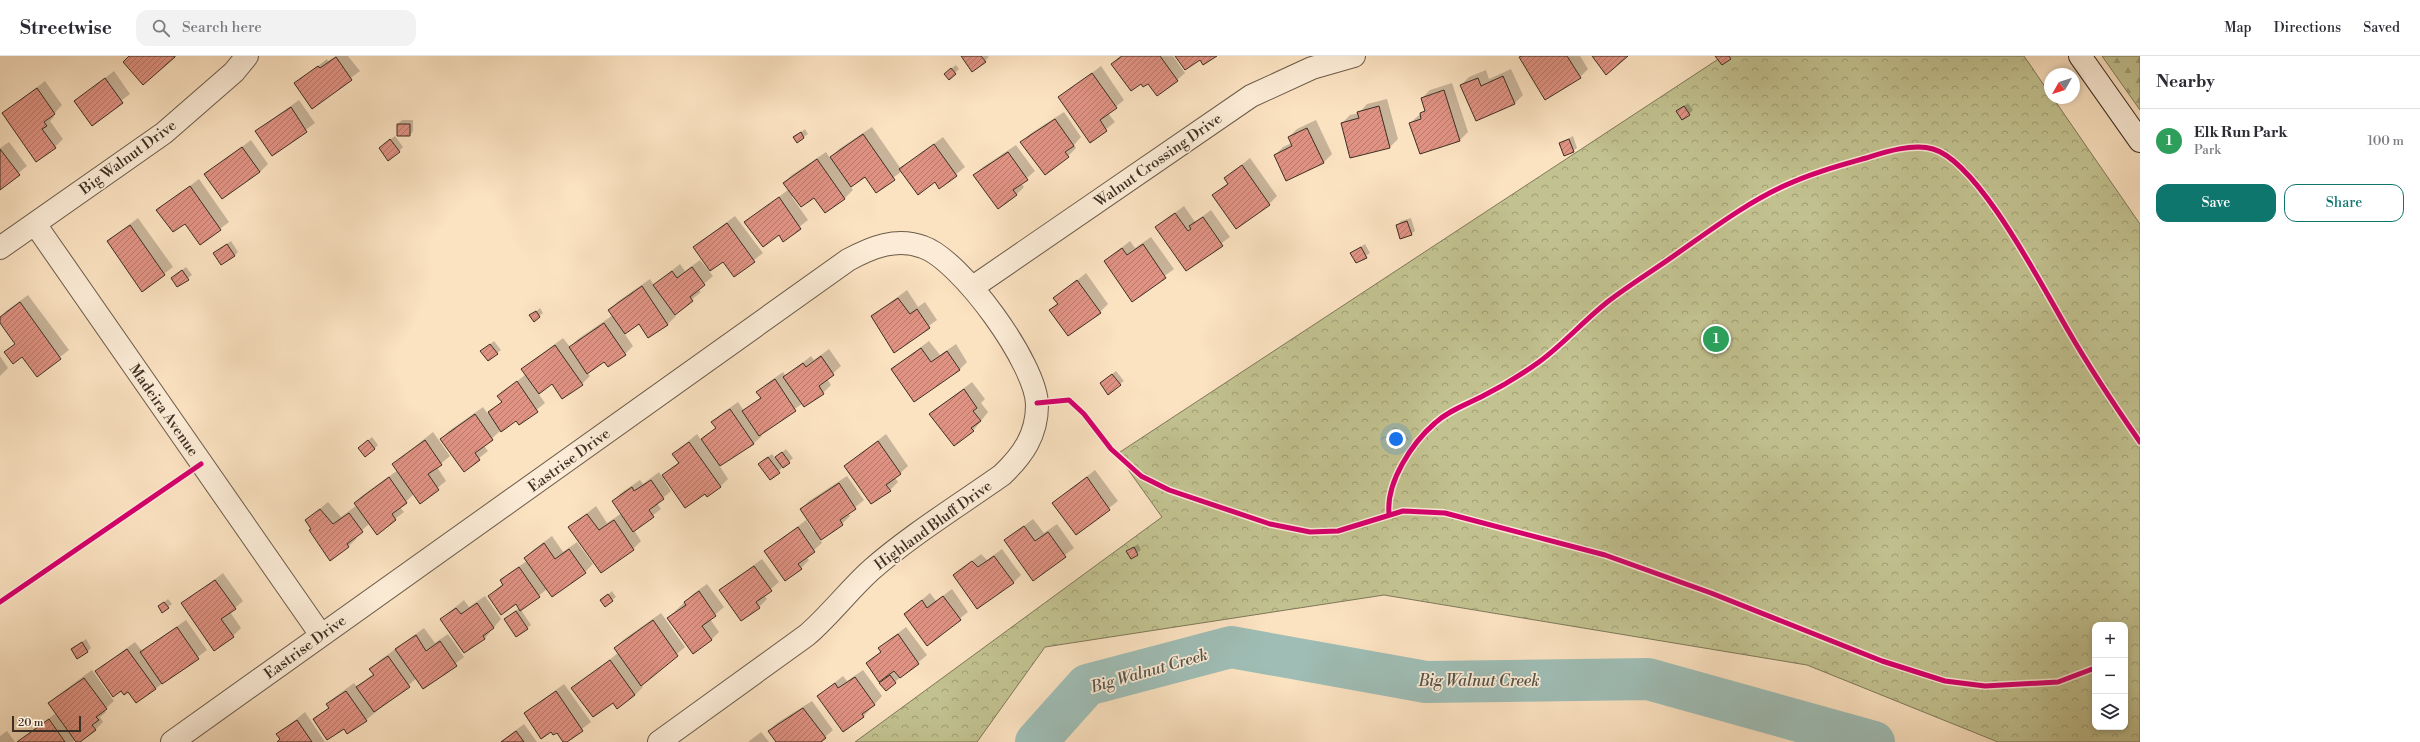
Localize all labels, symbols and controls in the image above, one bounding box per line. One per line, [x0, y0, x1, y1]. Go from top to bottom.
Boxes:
search box [136, 10, 416, 46]
text: Streetwise [20, 16, 112, 40]
icon: search [150, 17, 172, 39]
text: Search here [182, 18, 262, 37]
text: Map [2224, 19, 2252, 37]
text: Directions [2274, 19, 2341, 37]
text: Saved [2363, 19, 2400, 37]
north arrow [2044, 68, 2080, 104]
text: Nearby [2156, 71, 2215, 93]
street label: Walnut Crossing Drive [1090, 109, 1226, 212]
street label: Big Walnut Drive [75, 116, 180, 200]
text: Elk Run Park [2194, 123, 2287, 142]
text: 1 [2166, 133, 2172, 149]
text: 100 m [2368, 133, 2404, 149]
text: Park [2194, 142, 2221, 158]
button: Save [2156, 184, 2276, 222]
button: Share [2284, 184, 2404, 222]
pin: 1 [1703, 324, 1729, 354]
street label: Madeira Avenue [125, 360, 202, 460]
street label: Eastrise Drive [524, 424, 614, 497]
your location [1386, 429, 1406, 449]
street label: Highland Bluff Drive [871, 476, 996, 574]
street label: Eastrise Drive [260, 611, 350, 684]
map controls [2092, 622, 2128, 730]
button: + [2092, 622, 2128, 658]
water label: Big Walnut Creek [1087, 645, 1210, 698]
button: − [2092, 658, 2128, 694]
water label: Big Walnut Creek [1417, 671, 1540, 691]
button: layers [2092, 694, 2128, 730]
scale bar [12, 714, 81, 733]
text: 20 m [18, 716, 43, 730]

